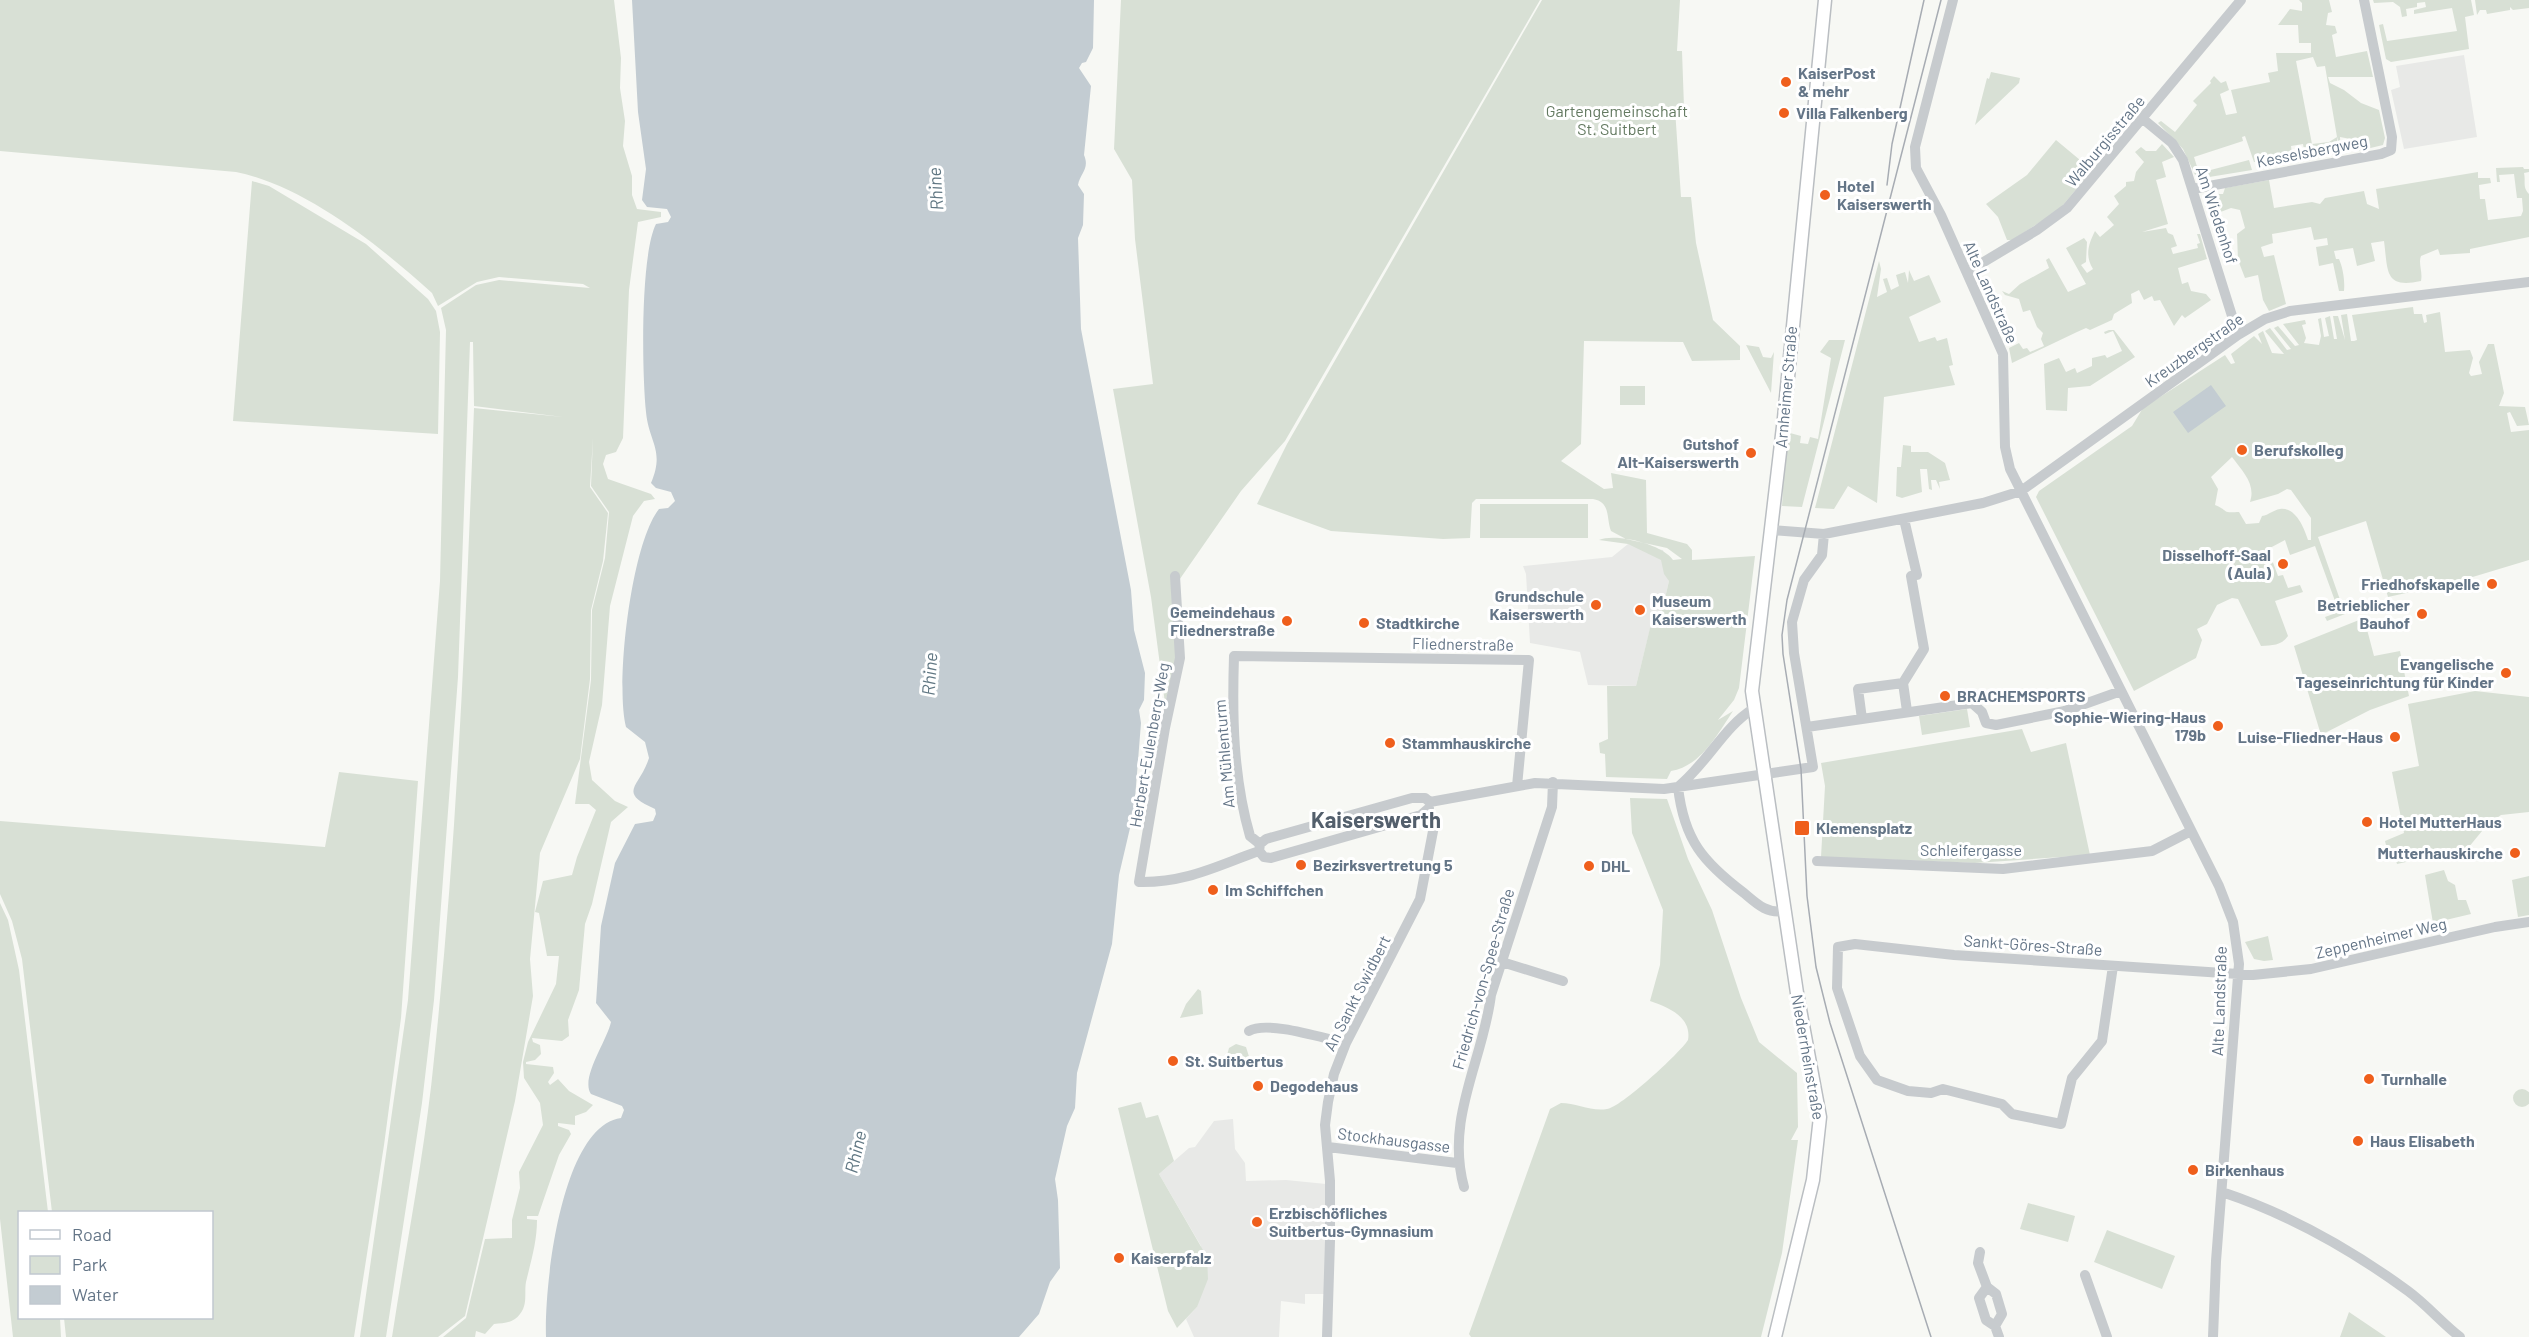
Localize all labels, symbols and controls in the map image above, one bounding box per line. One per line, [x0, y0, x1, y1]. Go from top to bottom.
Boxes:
place label: KaiserPost & mehr [1798, 63, 1876, 100]
marker: KaiserPost & mehr [1779, 75, 1793, 89]
street label: Walburgisstraße [2061, 91, 2148, 190]
park label: Gartengemeinschaft St. Suitbert [1546, 101, 1688, 138]
place label: Villa Falkenberg [1796, 103, 1908, 122]
marker: Villa Falkenberg [1777, 106, 1791, 120]
street label: Kesselsbergweg [2255, 130, 2369, 171]
street label: Am Wiedenhof [2193, 164, 2242, 266]
water label: Rhine [923, 167, 947, 211]
place label: Hotel Kaiserswerth [1837, 176, 1932, 213]
marker: Hotel Kaiserswerth [1818, 188, 1832, 202]
street label: Alte Landstraße [1960, 238, 2023, 346]
street label: Kreuzbergstraße [2141, 309, 2247, 391]
street label: Arnheimer Straße [1771, 325, 1800, 449]
place label: Gutshof Alt-Kaiserswerth [1617, 434, 1739, 471]
place label: Berufskolleg [2254, 440, 2344, 459]
marker: Berufskolleg [2235, 443, 2249, 457]
marker: Gutshof Alt-Kaiserswerth [1744, 446, 1758, 460]
place label: Disselhoff-Saal (Aula) [2162, 545, 2271, 582]
marker: Disselhoff-Saal (Aula) [2276, 557, 2290, 571]
place label: Friedhofskapelle [2361, 574, 2480, 593]
marker: Friedhofskapelle [2485, 577, 2499, 591]
place label: Grundschule Kaiserswerth [1489, 586, 1584, 623]
place label: Museum Kaiserswerth [1652, 591, 1747, 628]
place label: Betrieblicher Bauhof [2317, 595, 2410, 632]
marker: Grundschule Kaiserswerth [1589, 598, 1603, 612]
place label: Gemeindehaus Fliednerstraße [1170, 602, 1275, 639]
marker: Museum Kaiserswerth [1633, 603, 1647, 617]
marker: Betrieblicher Bauhof [2415, 607, 2429, 621]
place label: Stadtkirche [1376, 613, 1460, 632]
marker: Gemeindehaus Fliednerstraße [1280, 614, 1294, 628]
marker: Stadtkirche [1357, 616, 1371, 630]
street label: Fliednerstraße [1412, 633, 1514, 654]
water label: Rhine [917, 652, 941, 696]
place label: Evangelische Tageseinrichtung für Kinder [2295, 654, 2494, 691]
street label: Herbert-Eulenberg-Weg [1125, 661, 1172, 829]
marker: Evangelische Tageseinrichtung für Kinder [2499, 666, 2513, 680]
place label: BRACHEMSPORTS [1957, 686, 2086, 705]
marker: BRACHEMSPORTS [1938, 689, 1952, 703]
street label: Am Mühlenturm [1209, 699, 1238, 809]
place label: Sophie-Wiering-Haus 179b [2054, 707, 2206, 744]
marker: Sophie-Wiering-Haus 179b [2211, 719, 2225, 733]
place label: Luise-Fliedner-Haus [2238, 727, 2383, 746]
marker: Luise-Fliedner-Haus [2388, 730, 2402, 744]
place label: Stammhauskirche [1402, 733, 1532, 752]
marker: Stammhauskirche [1383, 736, 1397, 750]
district label: Kaiserswerth [1311, 806, 1441, 832]
place label: Hotel MutterHaus [2379, 812, 2502, 831]
marker: Hotel MutterHaus [2360, 815, 2374, 829]
place label: Klemensplatz [1816, 818, 1912, 837]
marker: Klemensplatz [1793, 819, 1811, 837]
street label: Schleifergasse [1920, 840, 2022, 859]
place label: Mutterhauskirche [2377, 843, 2503, 862]
marker: Mutterhauskirche [2508, 846, 2522, 860]
place label: Bezirksvertretung 5 [1313, 855, 1453, 874]
place label: DHL [1601, 856, 1630, 875]
marker: Bezirksvertretung 5 [1294, 858, 1308, 872]
marker: DHL [1582, 859, 1596, 873]
place label: Im Schiffchen [1225, 880, 1323, 899]
marker: Im Schiffchen [1206, 883, 1220, 897]
street label: Friedrich-von-Spee-Straße [1448, 886, 1518, 1072]
street label: Zeppenheimer Weg [2313, 913, 2448, 962]
street label: Sankt-Göres-Straße [1963, 930, 2103, 959]
street label: An Sankt Swidbert [1319, 932, 1394, 1054]
street label: Alte Landstraße [2207, 946, 2230, 1056]
street label: Niederrheinstraße [1788, 993, 1829, 1121]
place label: St. Suitbertus [1185, 1051, 1283, 1070]
marker: St. Suitbertus [1166, 1054, 1180, 1068]
place label: Turnhalle [2381, 1069, 2447, 1088]
marker: Turnhalle [2362, 1072, 2376, 1086]
place label: Degodehaus [1270, 1076, 1358, 1095]
marker: Degodehaus [1251, 1079, 1265, 1093]
street label: Stockhausgasse [1337, 1123, 1452, 1156]
water label: Rhine [839, 1128, 871, 1175]
place label: Haus Elisabeth [2370, 1131, 2475, 1150]
marker: Haus Elisabeth [2351, 1134, 2365, 1148]
place label: Birkenhaus [2205, 1160, 2284, 1179]
marker: Birkenhaus [2186, 1163, 2200, 1177]
place label: Erzbischöfliches Suitbertus-Gymnasium [1269, 1203, 1433, 1240]
legend [18, 1211, 213, 1319]
marker: Erzbischöfliches Suitbertus-Gymnasium [1250, 1215, 1264, 1229]
text: Road [72, 1223, 112, 1245]
place label: Kaiserpfalz [1131, 1248, 1211, 1267]
marker: Kaiserpfalz [1112, 1251, 1126, 1265]
text: Park [72, 1253, 107, 1275]
text: Water [72, 1283, 119, 1305]

